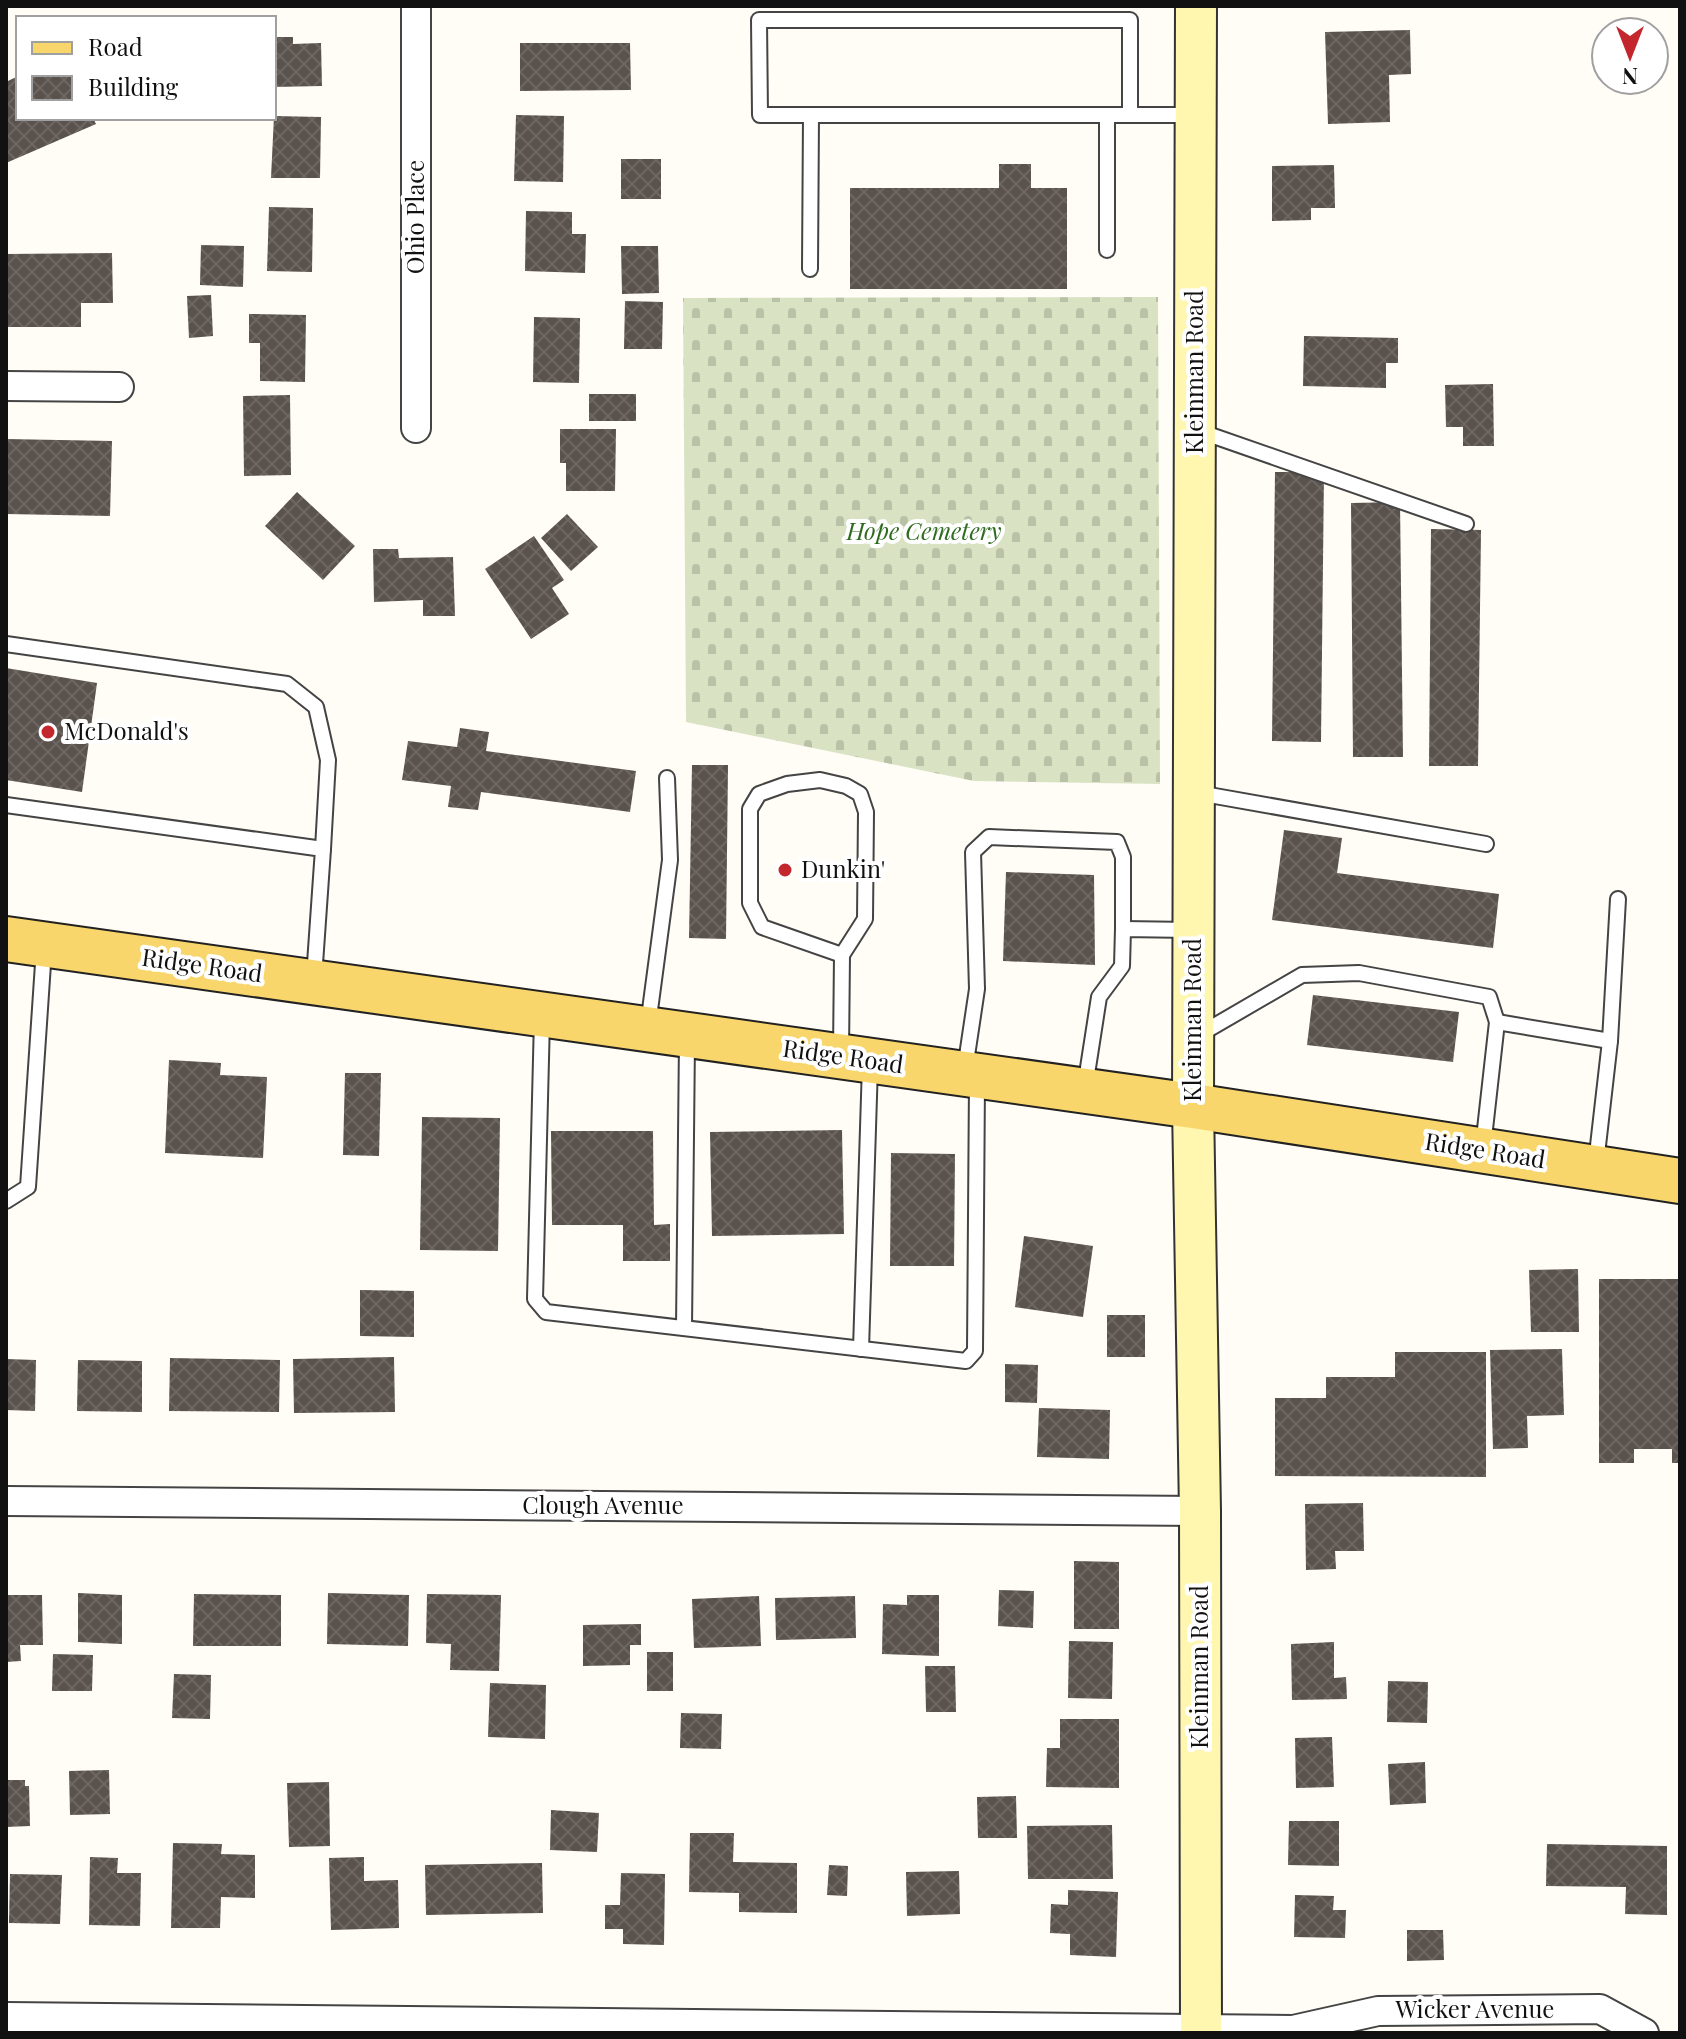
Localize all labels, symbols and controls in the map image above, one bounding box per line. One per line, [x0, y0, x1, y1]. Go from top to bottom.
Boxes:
legend [16, 16, 276, 120]
north arrow [1590, 16, 1670, 96]
text: Road [88, 30, 143, 62]
text: N [1622, 62, 1638, 92]
text: Building [88, 70, 179, 102]
street label: Ohio Place [398, 160, 430, 274]
street label: Kleinman Road [1177, 290, 1209, 454]
park label: Hope Cemetery [845, 514, 1002, 546]
place label: McDonald's [64, 714, 189, 746]
marker: McDonald's [39, 723, 57, 741]
place label: Dunkin' [801, 852, 885, 884]
marker: Dunkin' [776, 861, 794, 879]
street label: Kleinman Road [1175, 938, 1207, 1102]
street label: Ridge Road [140, 940, 265, 988]
street label: Ridge Road [781, 1031, 906, 1079]
street label: Ridge Road [1423, 1124, 1548, 1174]
street label: Clough Avenue [522, 1488, 684, 1520]
street label: Kleinman Road [1182, 1585, 1214, 1749]
street label: Wicker Avenue [1394, 1992, 1555, 2024]

